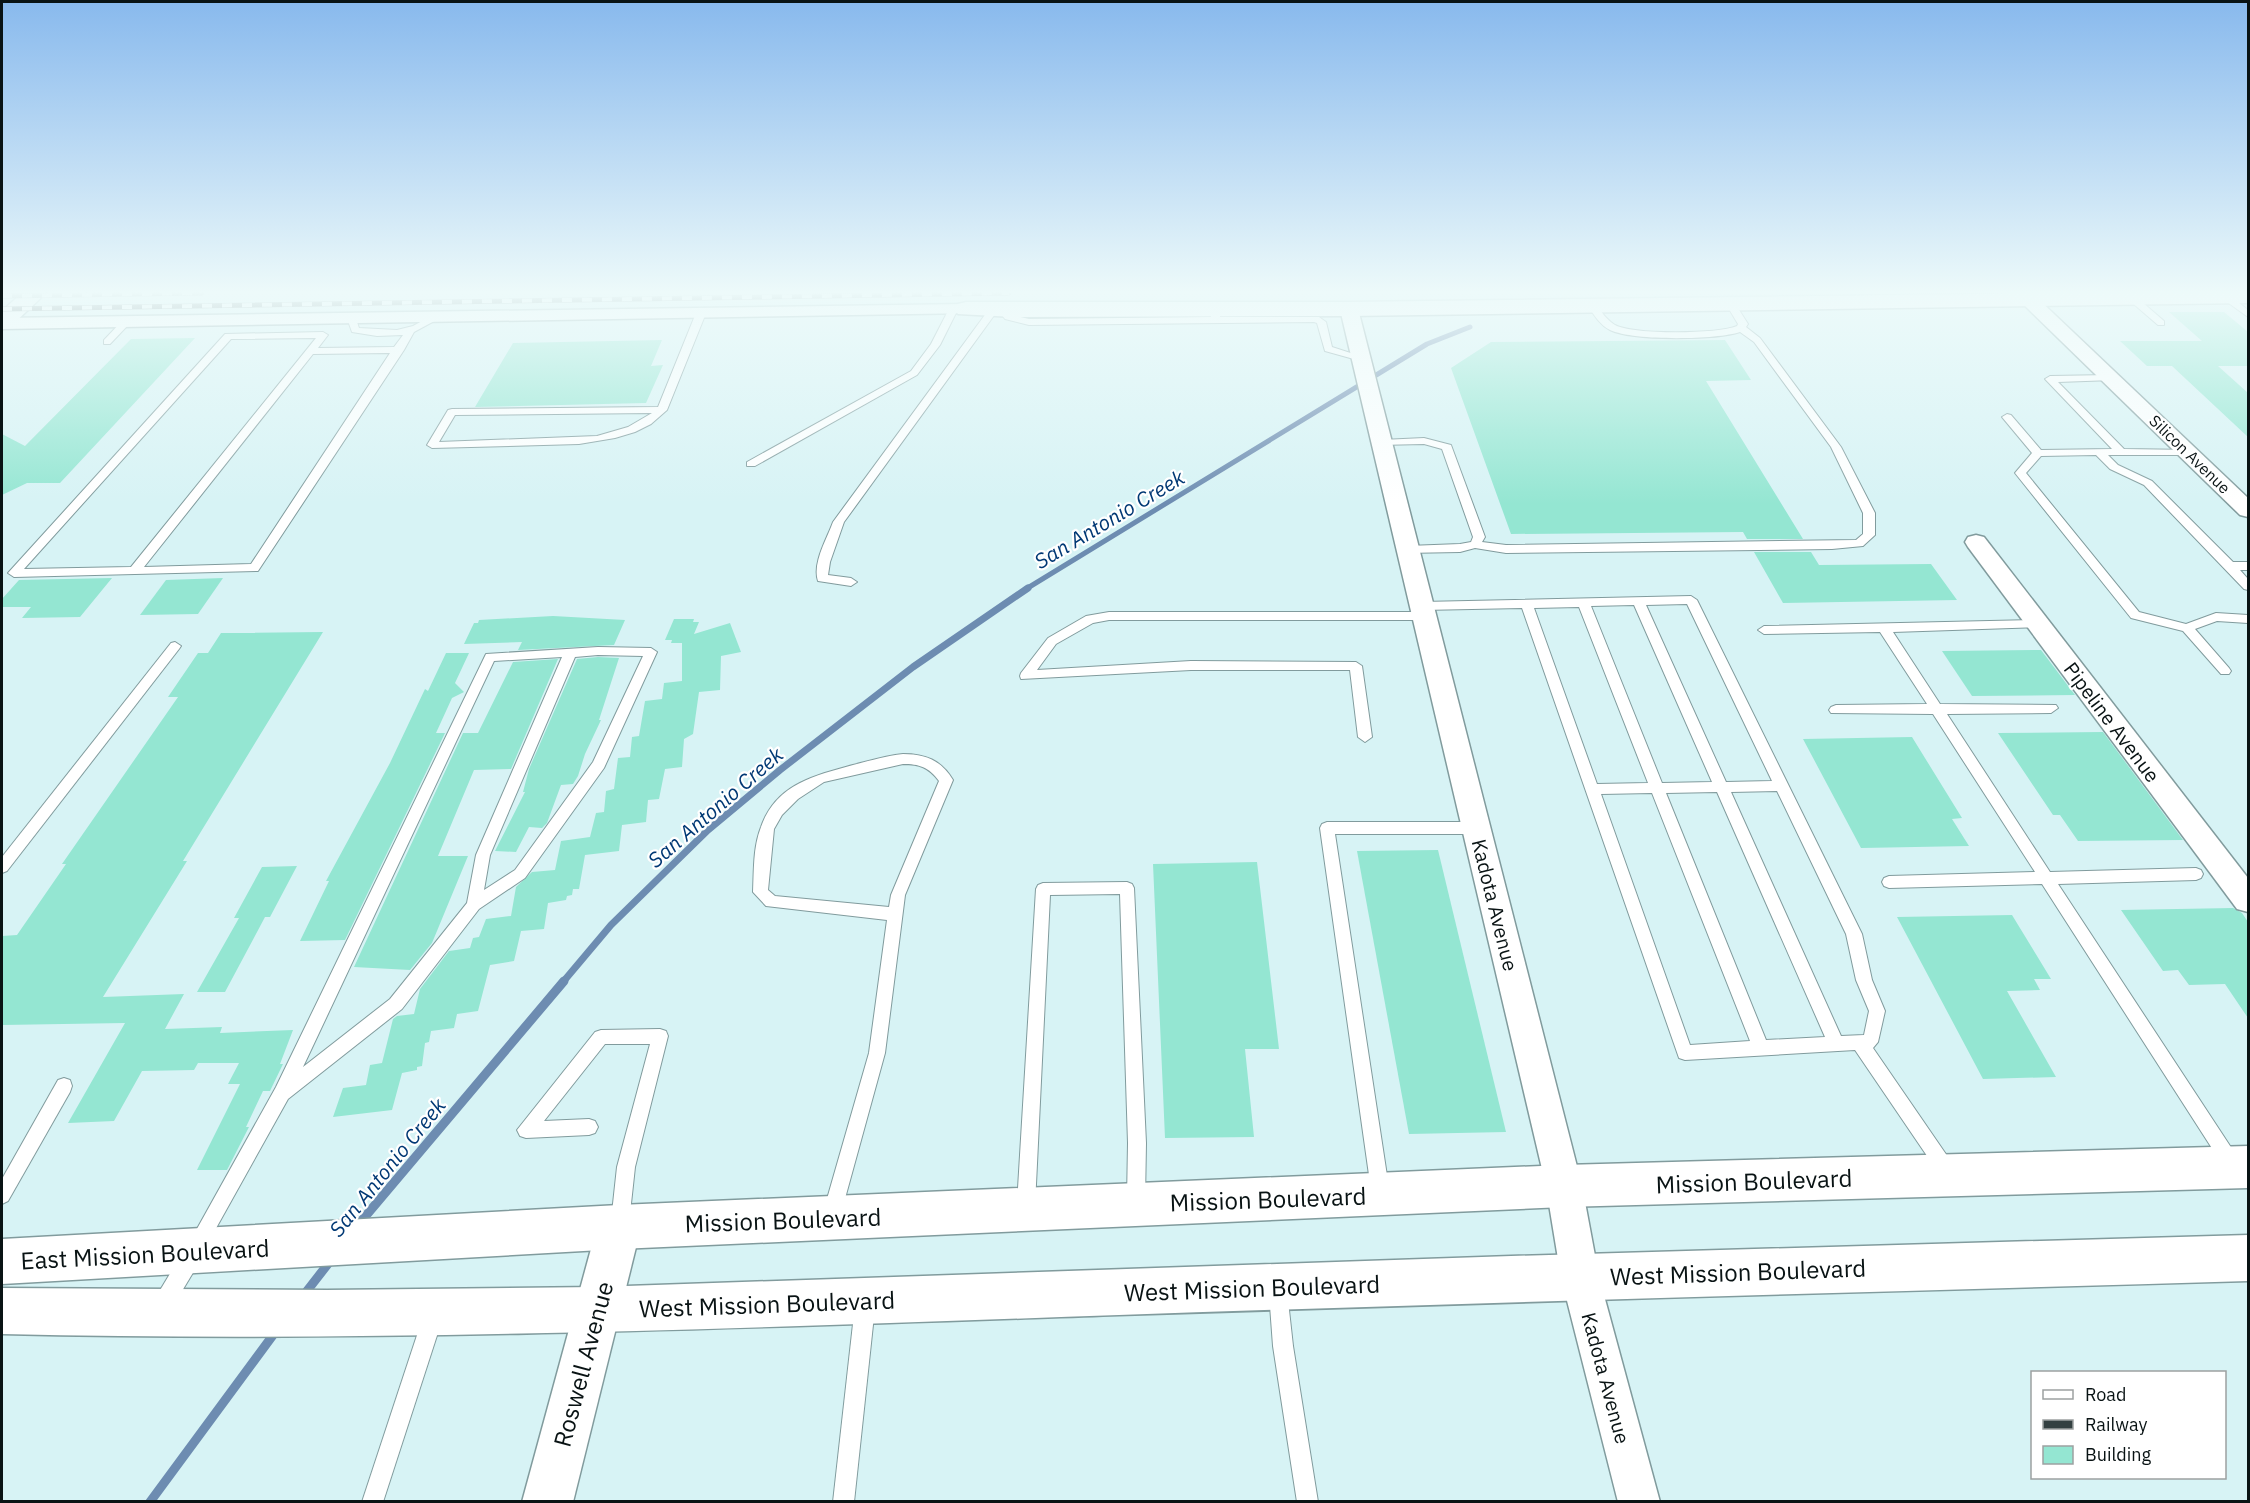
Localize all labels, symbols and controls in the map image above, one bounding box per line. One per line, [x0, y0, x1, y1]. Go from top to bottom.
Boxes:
street label: Silicon Avenue [2145, 410, 2235, 498]
water label: San Antonio Creek [1029, 462, 1190, 575]
street label: Pipeline Avenue [2058, 656, 2166, 788]
water label: San Antonio Creek [641, 740, 789, 874]
street label: Kadota Avenue [1466, 836, 1524, 974]
water label: San Antonio Creek [322, 1091, 452, 1242]
street label: Mission Boulevard [1655, 1162, 1853, 1200]
street label: Mission Boulevard [1169, 1180, 1367, 1218]
street label: Mission Boulevard [684, 1201, 882, 1239]
street label: East Mission Boulevard [20, 1232, 270, 1276]
street label: West Mission Boulevard [1609, 1252, 1867, 1292]
street label: West Mission Boulevard [1123, 1268, 1381, 1308]
street label: Roswell Avenue [546, 1278, 620, 1450]
street label: West Mission Boulevard [638, 1284, 896, 1324]
street label: Kadota Avenue [1575, 1309, 1637, 1447]
legend [2031, 1371, 2226, 1479]
text: Road [2085, 1383, 2126, 1406]
text: Railway [2085, 1413, 2147, 1436]
text: Building [2085, 1443, 2152, 1466]

